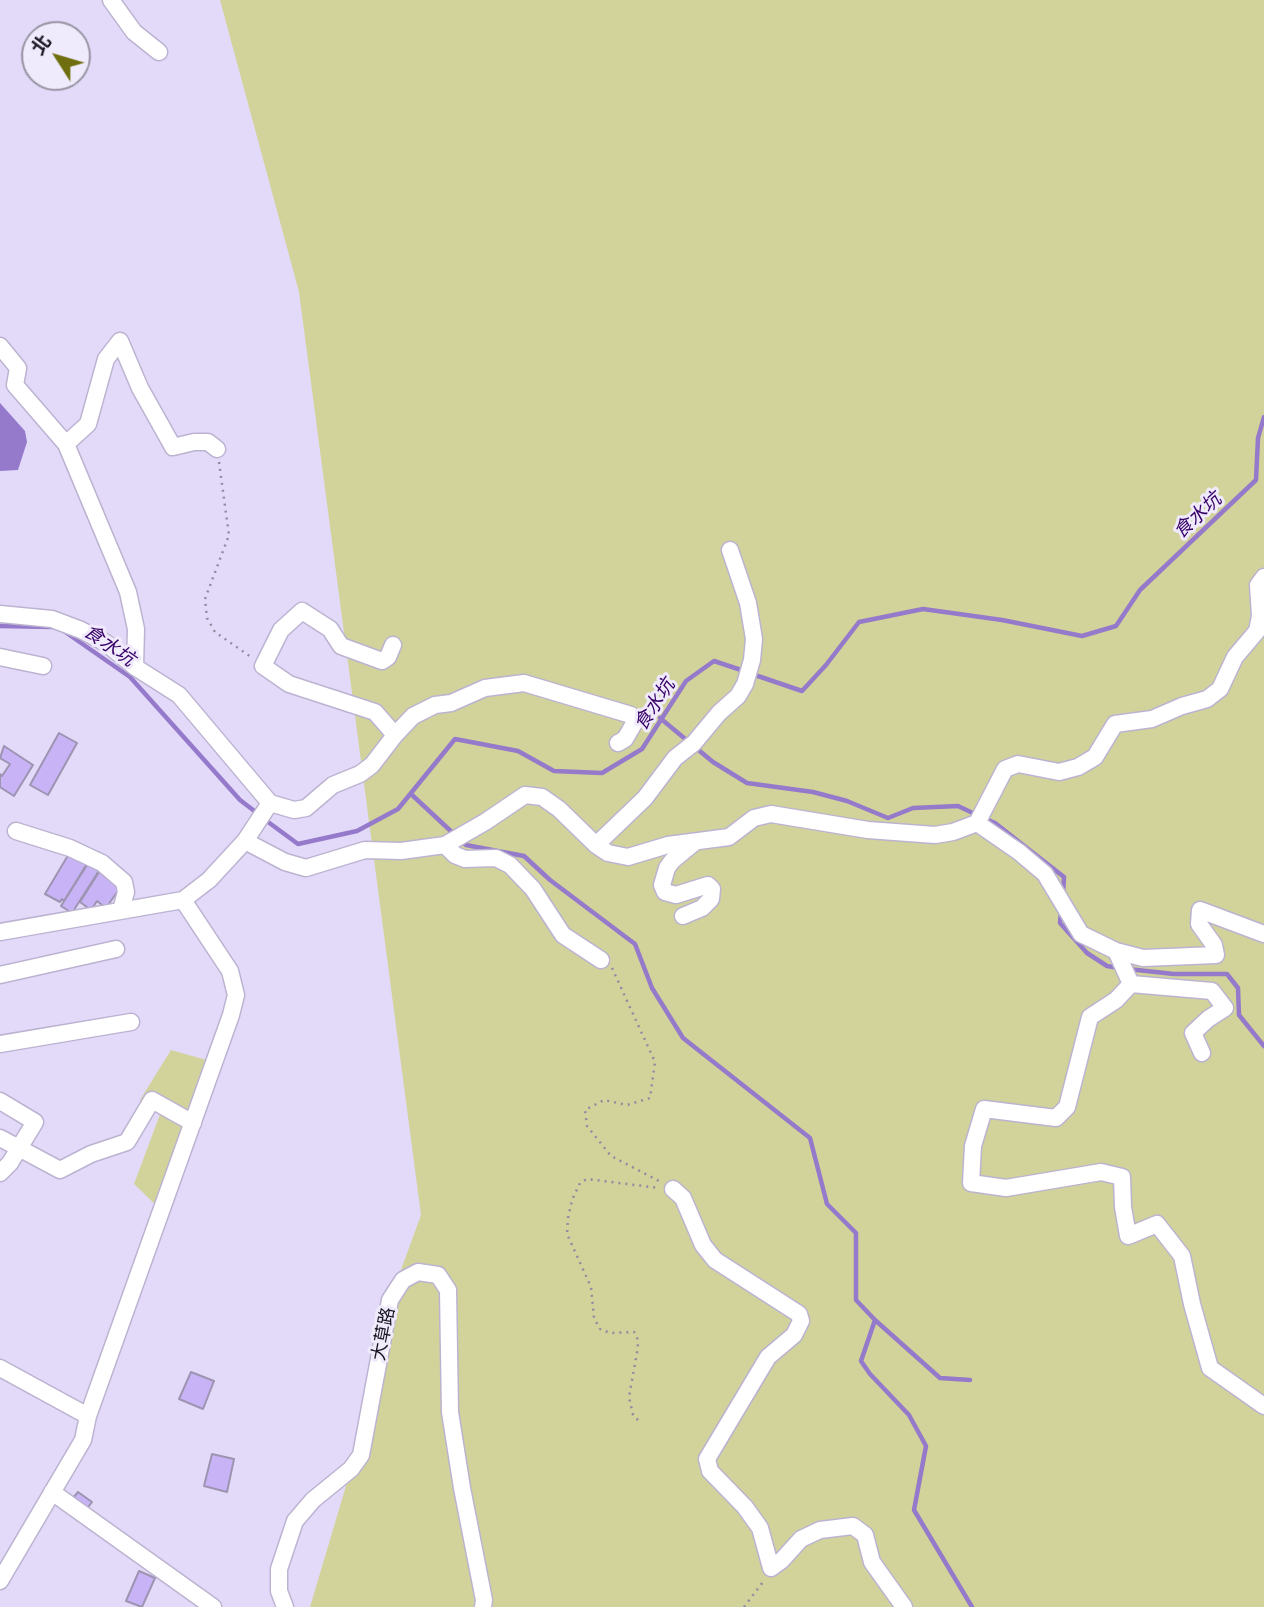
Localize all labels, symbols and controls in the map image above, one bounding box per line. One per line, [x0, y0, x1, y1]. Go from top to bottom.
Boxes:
north arrow [21, 21, 91, 91]
text: 北 [26, 30, 56, 59]
water label: 食水坑 [1169, 488, 1227, 544]
water label: 食水坑 [79, 620, 139, 672]
water label: 食水坑 [630, 675, 680, 735]
street label: 大草路 [368, 1305, 400, 1363]

